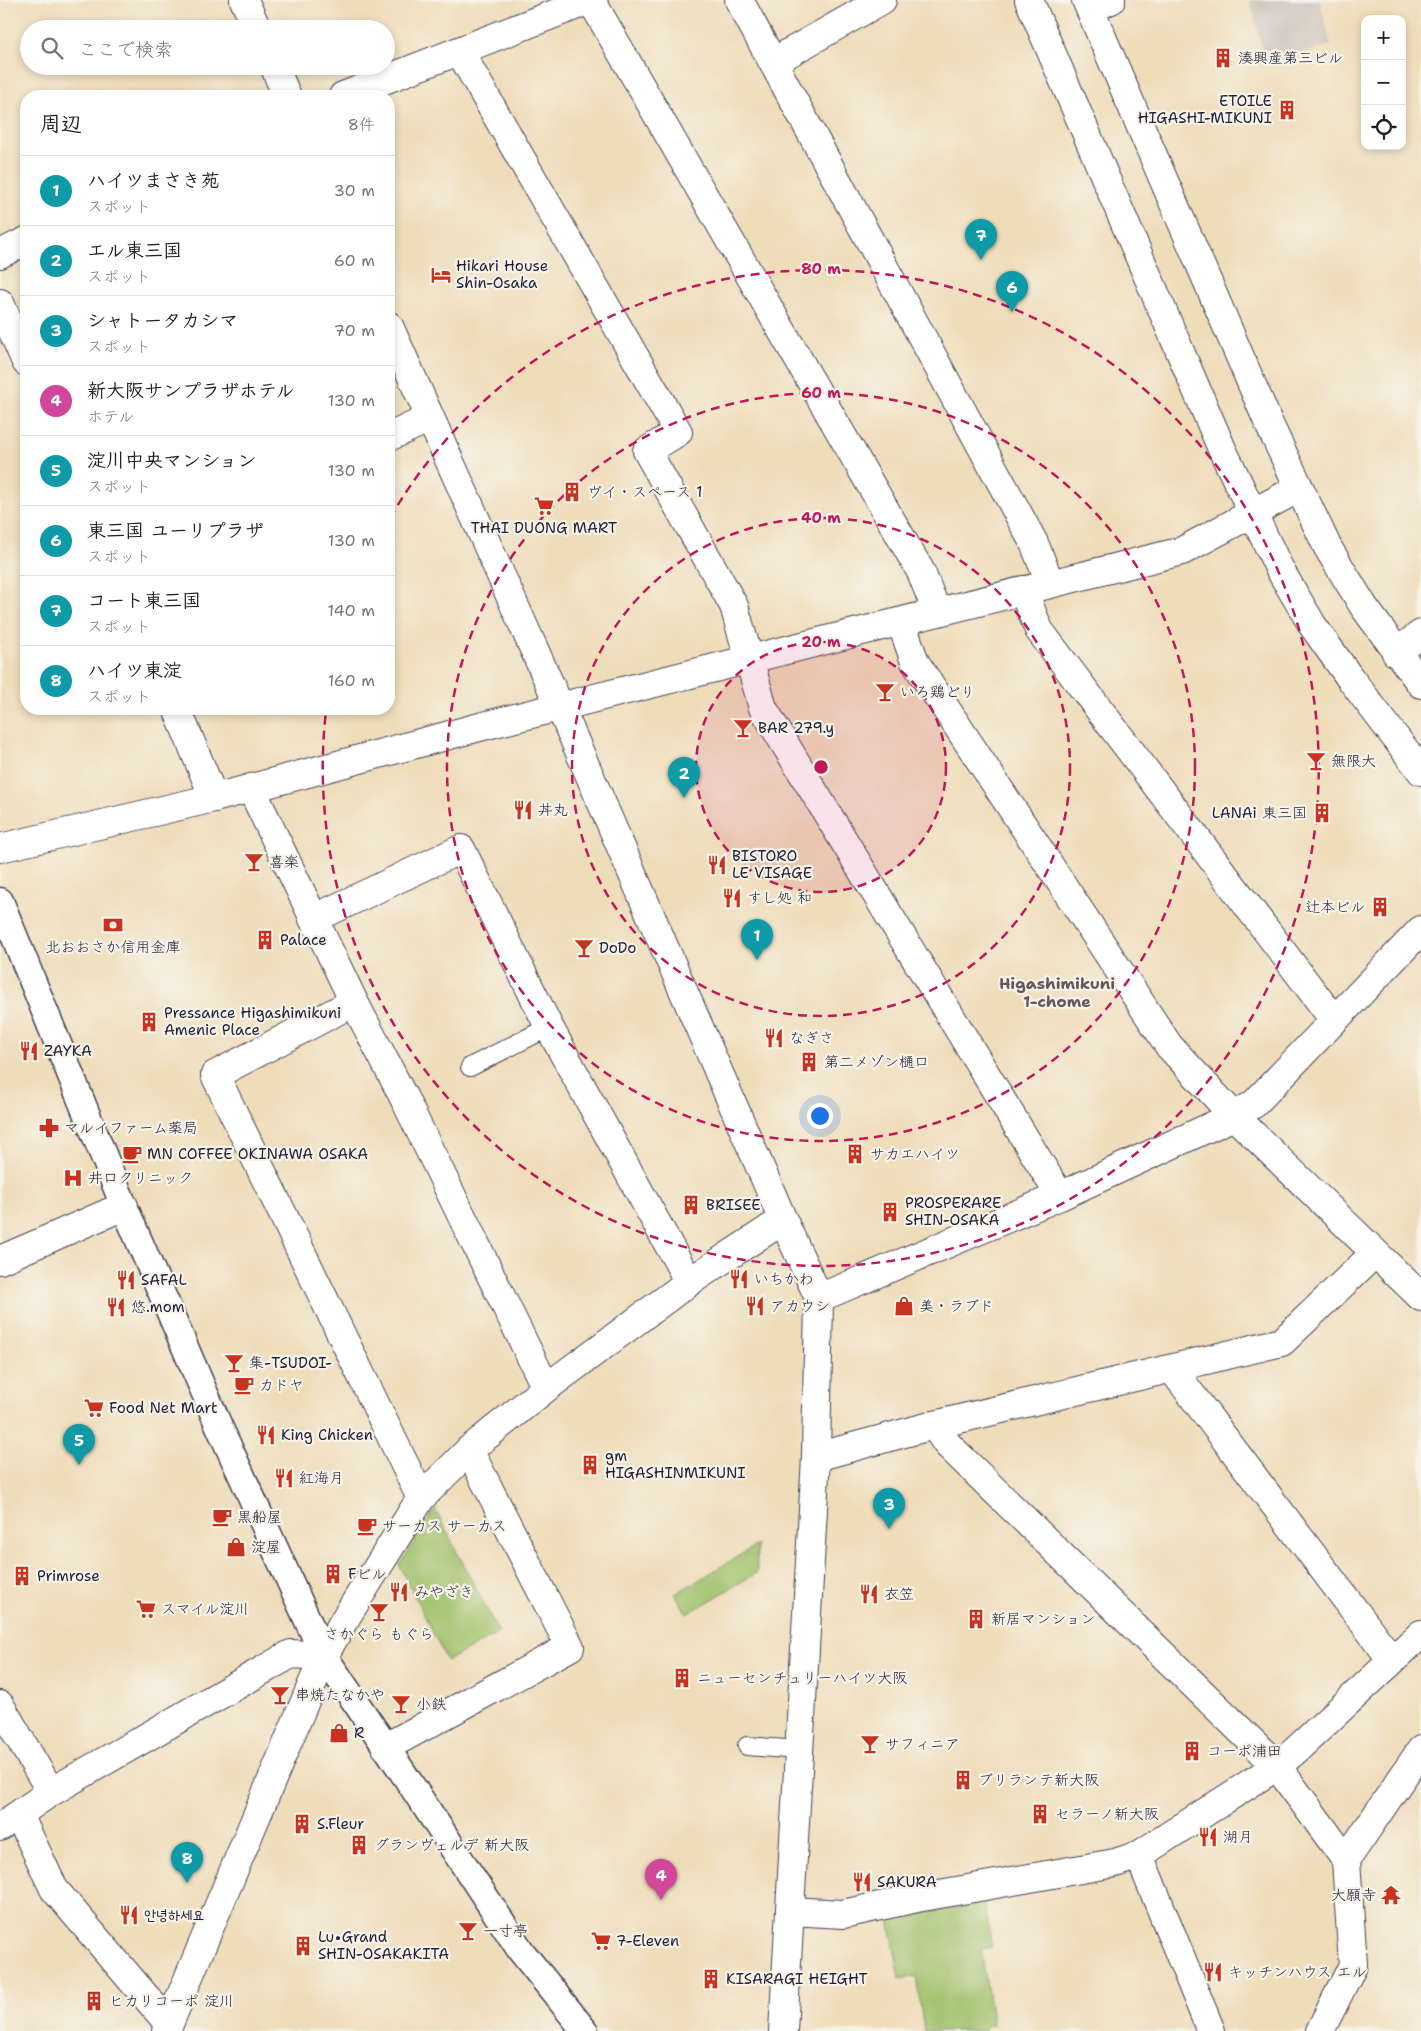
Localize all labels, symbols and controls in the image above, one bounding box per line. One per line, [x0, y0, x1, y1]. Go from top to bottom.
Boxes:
map controls [1361, 15, 1406, 150]
button: + [1361, 15, 1406, 60]
search box [20, 20, 395, 75]
icon: search [38, 34, 66, 62]
text: ここで検索 [78, 37, 173, 62]
building icon: 湊興産第三ビル [1212, 47, 1234, 69]
place label: 湊興産第三ビル [1238, 48, 1343, 68]
button: − [1361, 60, 1406, 105]
place label: ETOILE HIGASHI-MIKUNI [1138, 91, 1272, 128]
building icon: ETOILE HIGASHI-MIKUNI [1276, 99, 1298, 121]
button: locate [1361, 105, 1406, 150]
text: 周辺 [40, 110, 82, 138]
text: 8件 [348, 114, 375, 135]
text: ハイツまさき苑 [87, 168, 220, 193]
text: 1 [52, 180, 60, 201]
text: 30 m [334, 180, 375, 201]
text: スポット [87, 196, 151, 217]
pin: 7 [965, 219, 997, 260]
text: エル東三国 [87, 238, 182, 263]
text: 2 [50, 250, 62, 271]
text: 60 m [334, 250, 375, 271]
place label: Hikari House Shin-Osaka [456, 256, 548, 293]
text: 80 m [801, 259, 841, 279]
hotel icon: Hikari House Shin-Osaka [430, 264, 452, 286]
text: スポット [87, 266, 151, 287]
pin: 6 [996, 271, 1028, 312]
text: シャトータカシマ [87, 308, 238, 333]
text: 3 [50, 320, 62, 341]
text: 70 m [334, 320, 375, 341]
text: スポット [87, 336, 151, 357]
text: 新大阪サンプラザホテル [87, 378, 295, 403]
text: 60 m [801, 383, 841, 403]
text: 4 [50, 390, 62, 411]
text: 130 m [328, 390, 375, 411]
text: ホテル [87, 406, 134, 427]
text: 淀川中央マンション [87, 448, 256, 473]
text: 5 [51, 460, 61, 481]
text: 130 m [328, 460, 375, 481]
text: スポット [87, 476, 151, 497]
building icon: ヴイ・スペース 1 [561, 481, 583, 503]
place label: ヴイ・スペース 1 [587, 482, 702, 502]
supermarket icon: THAI DUONG MART [533, 495, 555, 517]
text: 40 m [801, 508, 841, 528]
text: 東三国 ユーリプラザ [87, 518, 264, 543]
place label: THAI DUONG MART [471, 518, 617, 538]
text: 6 [50, 530, 62, 551]
text: 130 m [328, 530, 375, 551]
text: スポット [87, 546, 151, 567]
text: コート東三国 [87, 588, 201, 613]
text: 7 [50, 600, 62, 621]
text: 140 m [328, 600, 375, 621]
text: スポット [87, 616, 151, 637]
text: 20 m [801, 632, 841, 652]
text: ハイツ東淀 [87, 658, 182, 683]
text: 8 [50, 670, 62, 691]
text: 160 m [328, 670, 375, 691]
bar icon: いろ鶏どり [874, 681, 896, 703]
place label: いろ鶏どり [900, 682, 975, 702]
text: スポット [87, 686, 151, 707]
bar icon: BAR 279.y [732, 717, 754, 739]
place label: BAR 279.y [758, 718, 834, 738]
bar icon: 無限大 [1305, 750, 1327, 772]
place label: 無限大 [1331, 751, 1376, 771]
pin: 2 [668, 757, 700, 798]
centre of rings [812, 758, 830, 776]
restaurant icon: 丼丸 [512, 799, 534, 821]
place label: 丼丸 [538, 800, 568, 820]
building icon: LANAi 東三国 [1311, 802, 1333, 824]
place label: LANAi 東三国 [1212, 803, 1307, 823]
place label: BISTORO LE VISAGE [732, 846, 812, 883]
bar icon: 喜楽 [243, 851, 265, 873]
place label: 喜楽 [269, 852, 299, 872]
restaurant icon: BISTORO LE VISAGE [706, 854, 728, 876]
restaurant icon: すし処 和 [721, 887, 743, 909]
place label: すし処 和 [747, 888, 812, 908]
building icon: 辻本ビル [1369, 896, 1391, 918]
place label: 辻本ビル [1305, 897, 1365, 917]
bank icon: 北おおさか信用金庫 [102, 914, 124, 936]
pin: 1 [741, 919, 773, 960]
building icon: Palace [254, 929, 276, 951]
place label: Palace [280, 930, 327, 950]
place label: 北おおさか信用金庫 [45, 937, 181, 957]
bar icon: DoDo [573, 937, 595, 959]
place label: DoDo [599, 938, 636, 958]
district label: Higashimikuni 1-chome [999, 973, 1115, 1012]
place label: Pressance Higashimikuni Amenic Place [164, 1003, 341, 1040]
building icon: Pressance Higashimikuni Amenic Place [138, 1011, 160, 1033]
restaurant icon: なぎさ [763, 1027, 785, 1049]
place label: なぎさ [789, 1028, 834, 1048]
restaurant icon: ZAYKA [18, 1040, 40, 1062]
place label: ZAYKA [44, 1041, 92, 1061]
building icon: 第二メゾン樋口 [798, 1051, 820, 1073]
place label: 第二メゾン樋口 [824, 1052, 929, 1072]
your location [807, 1103, 833, 1129]
pharmacy icon: マルイファーム薬局 [38, 1117, 60, 1139]
place label: マルイファーム薬局 [64, 1118, 198, 1138]
cafe icon: MN COFFEE OKINAWA OSAKA [121, 1143, 143, 1165]
building icon: サカエハイツ [844, 1143, 866, 1165]
place label: MN COFFEE OKINAWA OSAKA [147, 1144, 368, 1164]
place label: サカエハイツ [870, 1144, 960, 1164]
hospital icon: 井口クリニック [62, 1167, 84, 1189]
place label: 井口クリニック [88, 1168, 193, 1188]
place label: PROSPERARE SHIN-OSAKA [905, 1193, 1001, 1230]
building icon: BRISEE [680, 1194, 702, 1216]
place label: BRISEE [706, 1195, 761, 1215]
building icon: PROSPERARE SHIN-OSAKA [879, 1201, 901, 1223]
restaurant icon: いちかわ [728, 1268, 750, 1290]
restaurant icon: SAFAL [115, 1269, 137, 1291]
place label: いちかわ [754, 1269, 814, 1289]
place label: SAFAL [141, 1270, 187, 1290]
restaurant icon: アカウシ [744, 1295, 766, 1317]
shop icon: 美・ラブド [893, 1295, 915, 1317]
restaurant icon: 悠.mom [105, 1296, 127, 1318]
place label: アカウシ [770, 1296, 830, 1316]
place label: 美・ラブド [919, 1296, 994, 1316]
place label: 悠.mom [131, 1297, 185, 1317]
bar icon: 集-TSUDOI- [223, 1352, 245, 1374]
place label: 集-TSUDOI- [249, 1353, 332, 1373]
cafe icon: カドヤ [233, 1374, 255, 1396]
place label: カドヤ [259, 1375, 304, 1395]
supermarket icon: Food Net Mart [83, 1397, 105, 1419]
place label: Food Net Mart [109, 1398, 218, 1418]
pin: 5 [63, 1424, 95, 1465]
restaurant icon: King Chicken [255, 1424, 277, 1446]
place label: King Chicken [281, 1425, 373, 1445]
place label: gm HIGASHINMIKUNI [605, 1446, 746, 1483]
building icon: gm HIGASHINMIKUNI [579, 1454, 601, 1476]
restaurant icon: 紅海月 [273, 1467, 295, 1489]
place label: 紅海月 [299, 1468, 344, 1488]
pin: 3 [873, 1488, 905, 1529]
cafe icon: 黒船屋 [211, 1506, 233, 1528]
place label: 黒船屋 [237, 1507, 282, 1527]
cafe icon: サーカス サーカス [356, 1515, 378, 1537]
place label: サーカス サーカス [382, 1516, 507, 1536]
shop icon: 淀屋 [225, 1536, 247, 1558]
place label: 淀屋 [251, 1537, 281, 1557]
building icon: Fビル [322, 1563, 344, 1585]
place label: Fビル [348, 1564, 386, 1584]
building icon: Primrose [11, 1565, 33, 1587]
place label: Primrose [37, 1566, 100, 1586]
restaurant icon: みやざき [388, 1581, 410, 1603]
place label: みやざき [414, 1582, 474, 1602]
restaurant icon: 衣笠 [858, 1583, 880, 1605]
place label: 衣笠 [884, 1584, 914, 1604]
supermarket icon: スマイル淀川 [135, 1598, 157, 1620]
place label: スマイル淀川 [161, 1599, 249, 1619]
bar icon: さかぐら もぐら [368, 1601, 390, 1623]
building icon: 新居マンション [965, 1608, 987, 1630]
place label: 新居マンション [991, 1609, 1095, 1629]
place label: さかぐら もぐら [324, 1624, 434, 1644]
building icon: ニューセンチュリーハイツ大阪 [671, 1667, 693, 1689]
place label: ニューセンチュリーハイツ大阪 [697, 1668, 907, 1688]
bar icon: 串焼たなかや [269, 1684, 291, 1706]
place label: 串焼たなかや [295, 1685, 385, 1705]
bar icon: 小鉄 [390, 1693, 412, 1715]
place label: 小鉄 [416, 1694, 446, 1714]
shop icon: R [328, 1722, 350, 1744]
place label: R [354, 1723, 364, 1743]
bar icon: サフィニア [859, 1733, 881, 1755]
place label: サフィニア [885, 1734, 960, 1754]
building icon: コーポ浦田 [1181, 1740, 1203, 1762]
place label: コーポ浦田 [1207, 1741, 1282, 1761]
building icon: ブリランテ新大阪 [952, 1769, 974, 1791]
place label: ブリランテ新大阪 [978, 1770, 1099, 1790]
building icon: セラーノ新大阪 [1029, 1803, 1051, 1825]
place label: セラーノ新大阪 [1055, 1804, 1159, 1824]
building icon: S.Fleur [291, 1813, 313, 1835]
place label: S.Fleur [317, 1814, 364, 1834]
restaurant icon: 湖月 [1197, 1826, 1219, 1848]
place label: 湖月 [1223, 1827, 1253, 1847]
building icon: グランヴェルデ 新大阪 [348, 1834, 370, 1856]
place label: グランヴェルデ 新大阪 [374, 1835, 529, 1855]
pin: 8 [171, 1842, 203, 1883]
pin: 4 [645, 1859, 677, 1900]
restaurant icon: SAKURA [851, 1871, 873, 1893]
place label: SAKURA [877, 1872, 937, 1892]
temple icon: 大願寺 [1380, 1884, 1402, 1906]
place label: 大願寺 [1331, 1885, 1376, 1905]
restaurant icon: 안녕하세요 [118, 1904, 140, 1926]
place label: 안녕하세요 [144, 1905, 204, 1925]
bar icon: 一寸亭 [457, 1920, 479, 1942]
place label: 一寸亭 [483, 1921, 528, 1941]
place label: Lu•Grand SHIN-OSAKAKITA [318, 1927, 449, 1964]
supermarket icon: 7-Eleven [590, 1930, 612, 1952]
place label: 7-Eleven [616, 1931, 679, 1951]
building icon: Lu•Grand SHIN-OSAKAKITA [292, 1935, 314, 1957]
restaurant icon: キッチンハウス エル [1202, 1961, 1224, 1983]
place label: キッチンハウス エル [1228, 1962, 1367, 1982]
building icon: KISARAGI HEIGHT [700, 1968, 722, 1990]
place label: KISARAGI HEIGHT [726, 1969, 868, 1989]
building icon: ヒカリコーポ 淀川 [83, 1990, 105, 2012]
place label: ヒカリコーポ 淀川 [109, 1991, 234, 2011]

